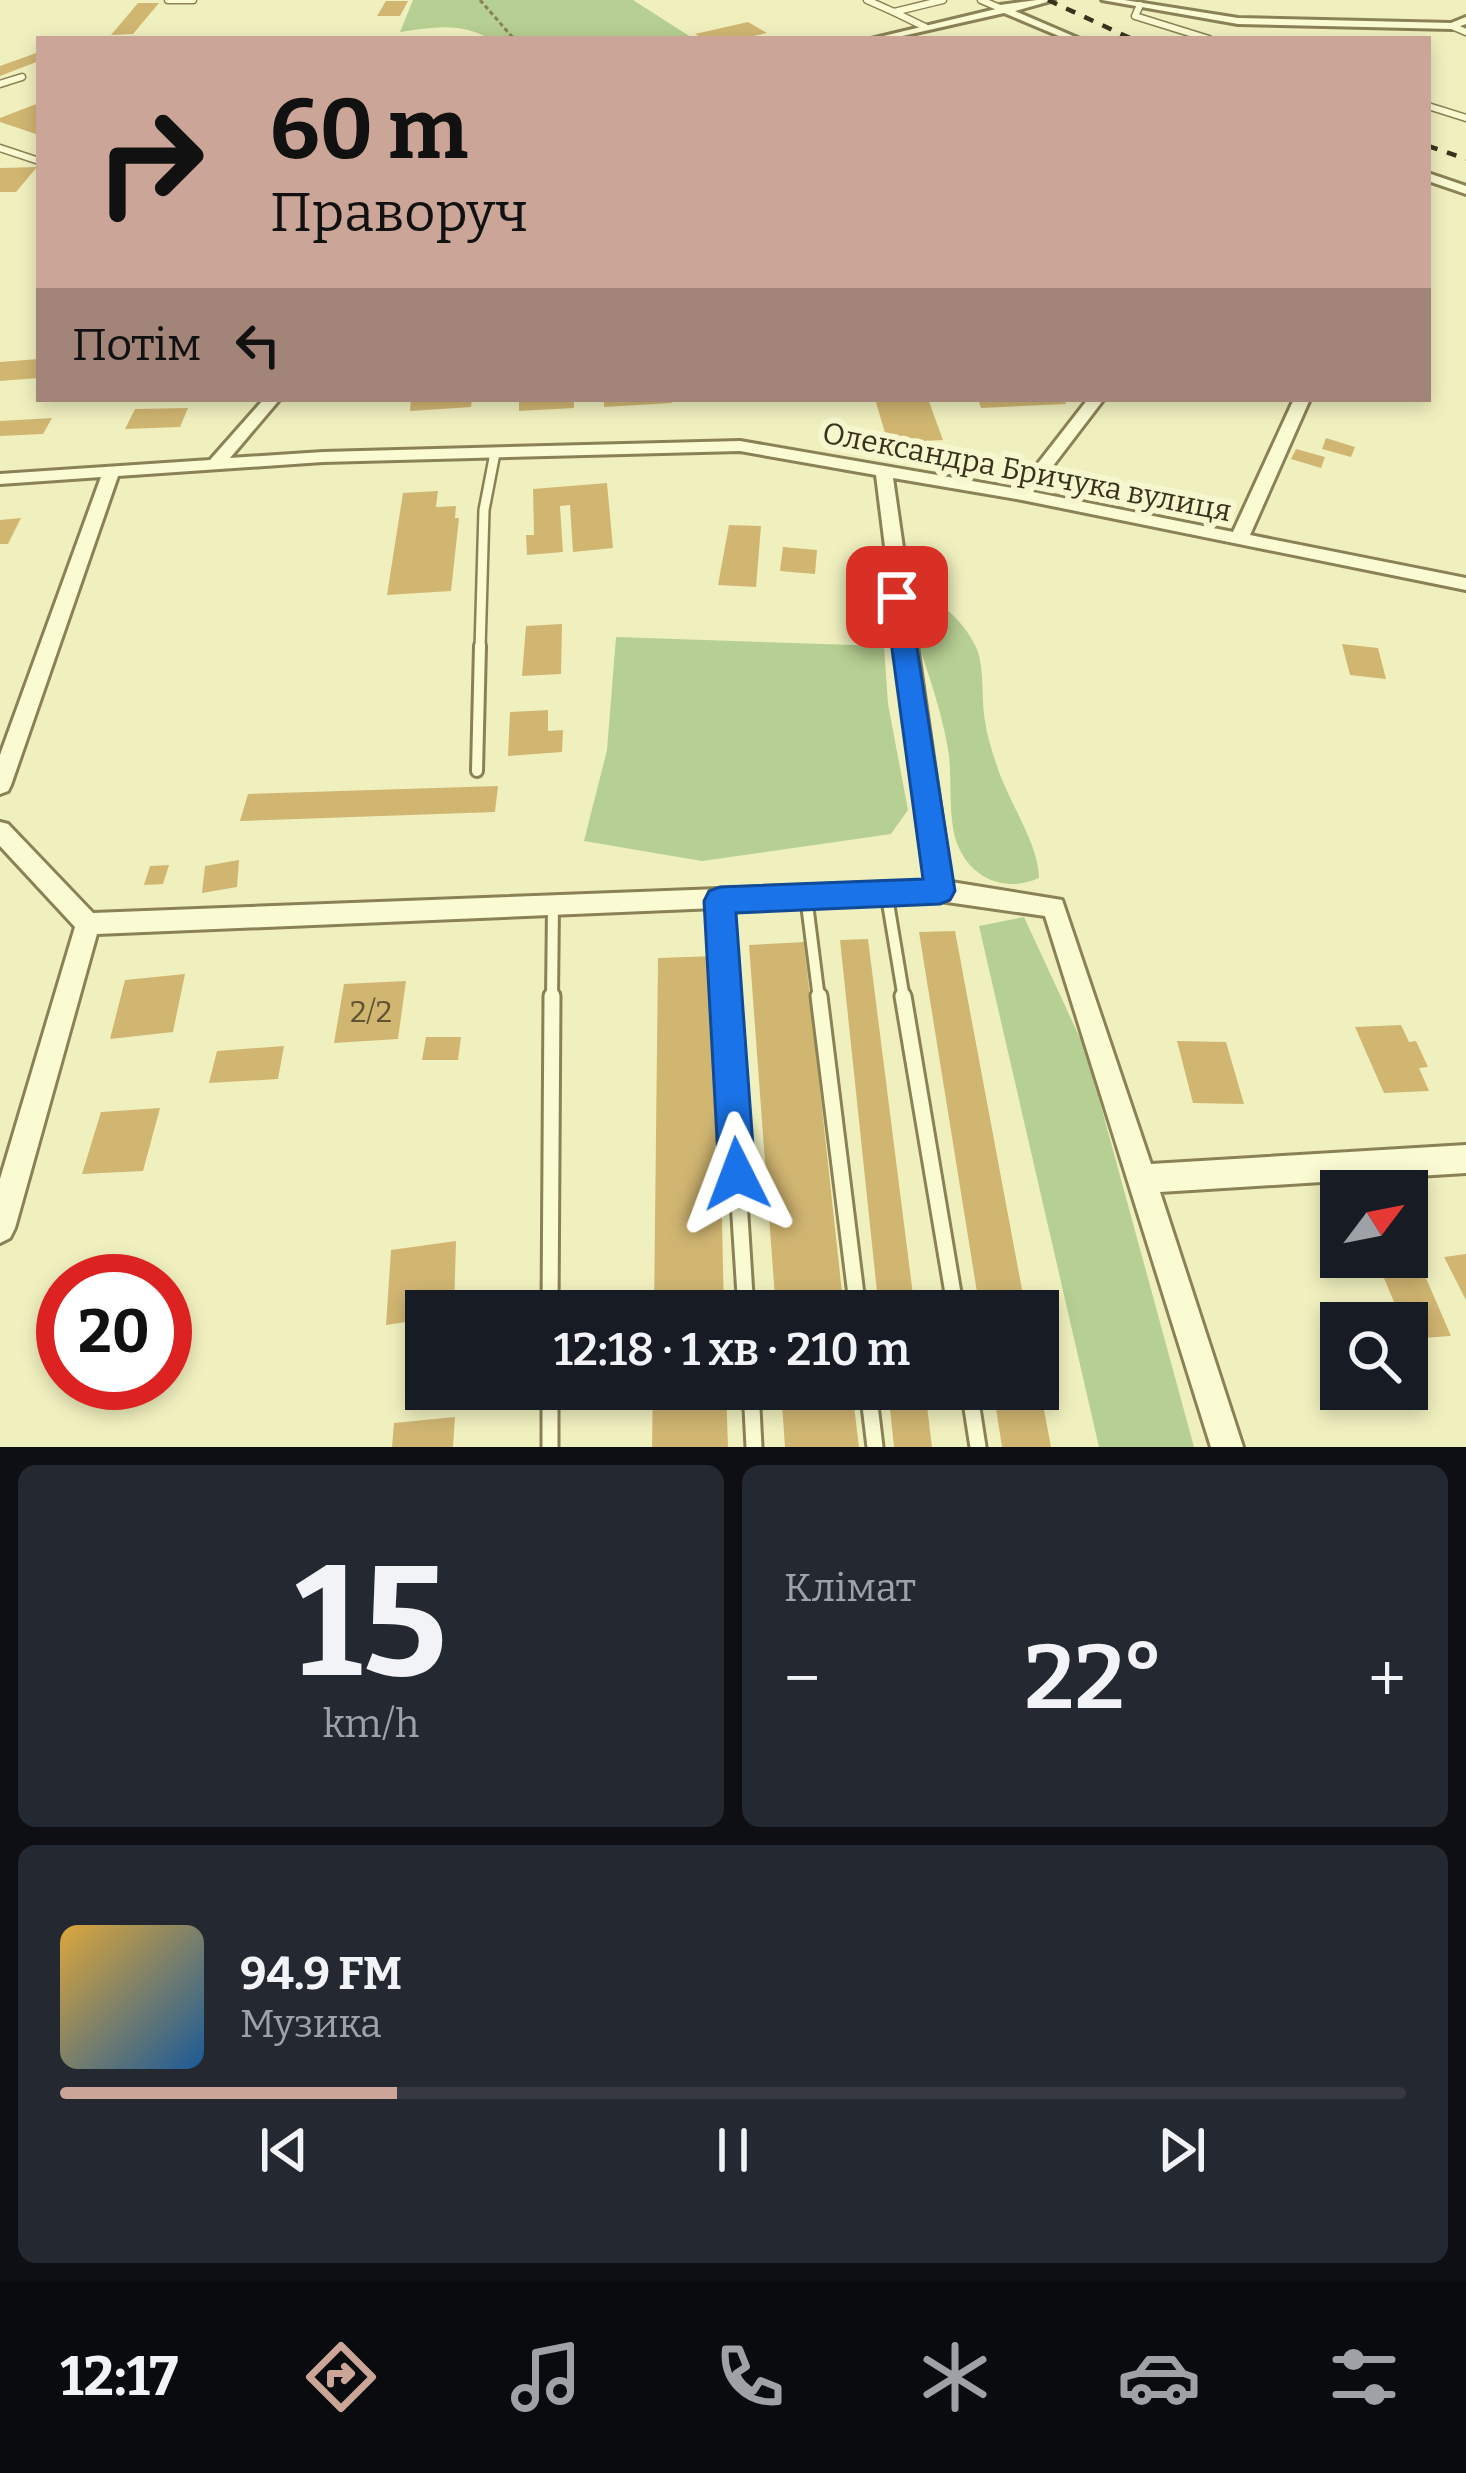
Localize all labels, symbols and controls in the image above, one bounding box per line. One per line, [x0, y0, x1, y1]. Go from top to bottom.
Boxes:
text: 60 m [270, 79, 468, 180]
icon: right [72, 84, 228, 240]
text: Праворуч [270, 181, 528, 245]
icon: left [225, 312, 291, 378]
text: Потім [72, 318, 201, 372]
street label: Олександра Бричука вулиця [820, 415, 1234, 529]
pin [846, 546, 948, 648]
icon: arrive [864, 564, 930, 630]
house number: 2/2 [350, 994, 392, 1030]
position arrow [674, 1111, 800, 1237]
north arrow [1320, 1170, 1428, 1278]
map controls [1320, 1170, 1428, 1410]
speed limit sign: 20 [36, 1254, 192, 1410]
button: search [1320, 1302, 1428, 1410]
text: 12:18 · 1 хв · 210 m [554, 1323, 910, 1377]
text: 15 [295, 1529, 447, 1716]
text: Клімат [784, 1565, 916, 1611]
text: 22° [1024, 1624, 1164, 1732]
text: − [784, 1639, 820, 1718]
text: + [1368, 1639, 1406, 1718]
text: km/h [323, 1701, 419, 1747]
text: 94.9 FM [240, 1947, 402, 2001]
text: Музика [240, 2001, 382, 2047]
icon: previous [251, 2117, 317, 2183]
icon: pause [700, 2117, 766, 2183]
icon: next [1149, 2117, 1215, 2183]
icon: directions [299, 2335, 383, 2419]
icon: music [504, 2335, 588, 2419]
icon: phone [708, 2335, 792, 2419]
icon: climate [913, 2335, 997, 2419]
icon: car [1117, 2335, 1201, 2419]
icon: filters [1322, 2335, 1406, 2419]
text: 12:17 [60, 2345, 178, 2409]

